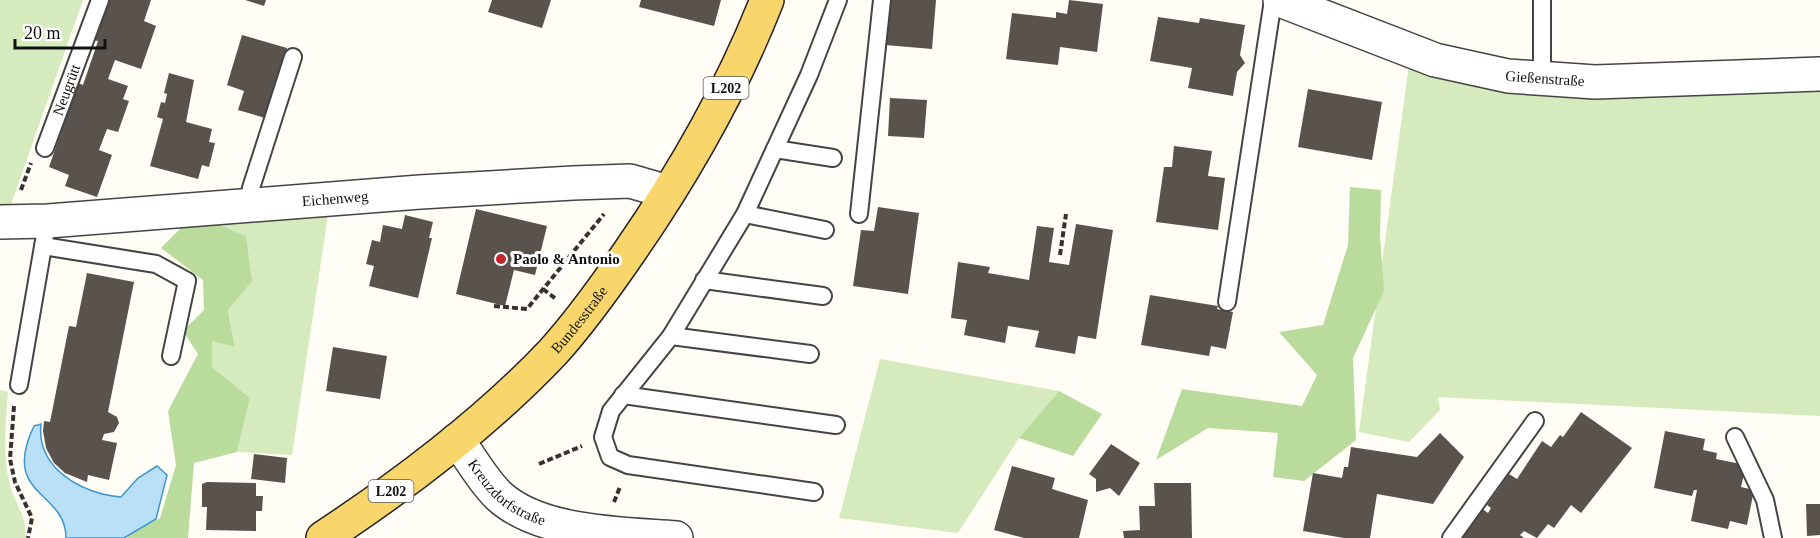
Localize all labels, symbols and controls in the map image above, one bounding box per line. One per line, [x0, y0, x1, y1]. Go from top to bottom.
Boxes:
scale bar [15, 12, 105, 50]
text: 20 m [24, 23, 61, 43]
street label: Neugrütt [50, 61, 84, 118]
street label: Gießenstraße [1505, 68, 1585, 89]
road number: L202 [704, 77, 748, 99]
street label: Eichenweg [301, 188, 369, 209]
place label: Paolo & Antonio [513, 251, 620, 267]
marker: Paolo & Antonio [494, 252, 508, 266]
street label: Bundesstraße [548, 283, 611, 357]
street label: Kreuzdorfstraße [465, 456, 548, 529]
road number: L202 [368, 480, 414, 502]

